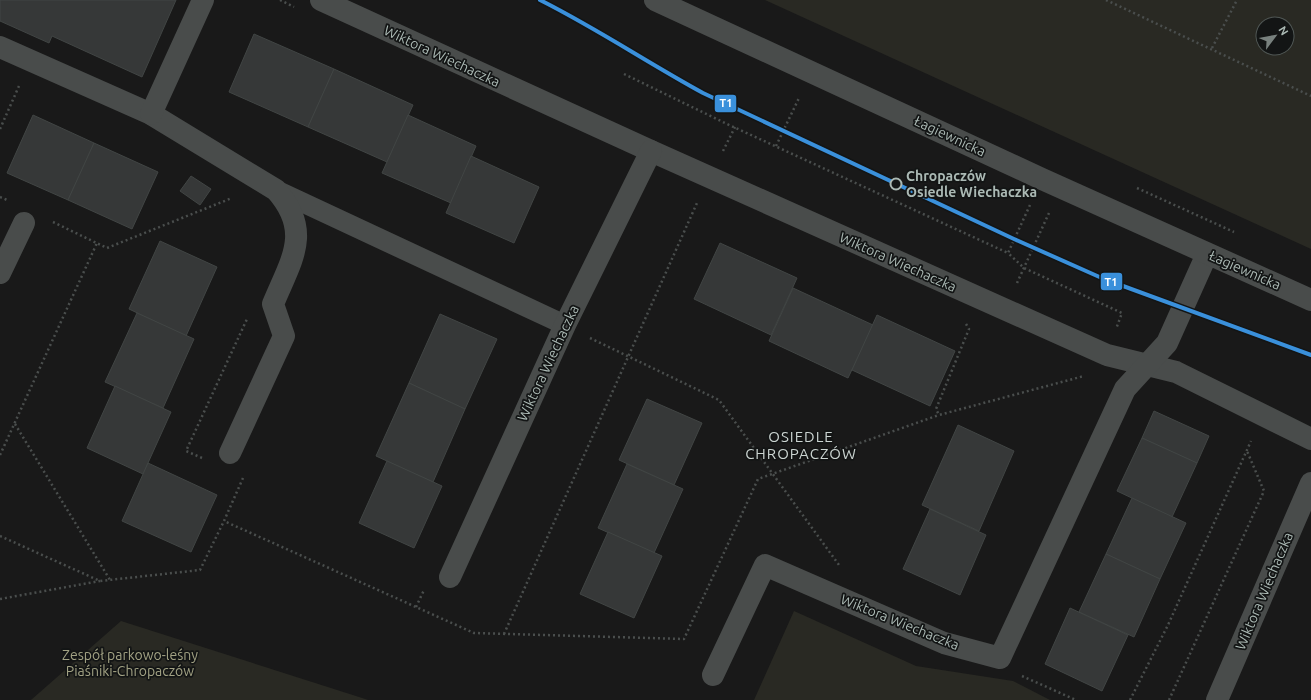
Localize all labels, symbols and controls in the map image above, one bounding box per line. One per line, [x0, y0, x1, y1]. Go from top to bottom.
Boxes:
north arrow [1255, 16, 1295, 56]
street label: Wiktora Wiechaczka [381, 22, 503, 90]
text: N [1276, 24, 1291, 37]
line badge: T1 [714, 94, 737, 113]
text: T1 [720, 97, 732, 109]
street label: Łagiewnicka [912, 113, 988, 159]
place label: Chropaczów Osiedle Wiechaczka [906, 168, 1037, 200]
marker: Chropaczów Osiedle Wiechaczka [889, 177, 903, 191]
street label: Wiktora Wiechaczka [837, 229, 959, 295]
street label: Łagiewnicka [1207, 247, 1283, 293]
line badge: T1 [1100, 272, 1123, 291]
text: T1 [1105, 276, 1117, 288]
street label: Wiktora Wiechaczka [514, 302, 582, 424]
district label: OSIEDLE CHROPACZÓW [745, 428, 857, 462]
street label: Wiktora Wiechaczka [1232, 530, 1296, 652]
street label: Wiktora Wiechaczka [838, 591, 962, 653]
park label: Zespół parkowo-leśny Piaśniki-Chropaczów [62, 647, 198, 679]

